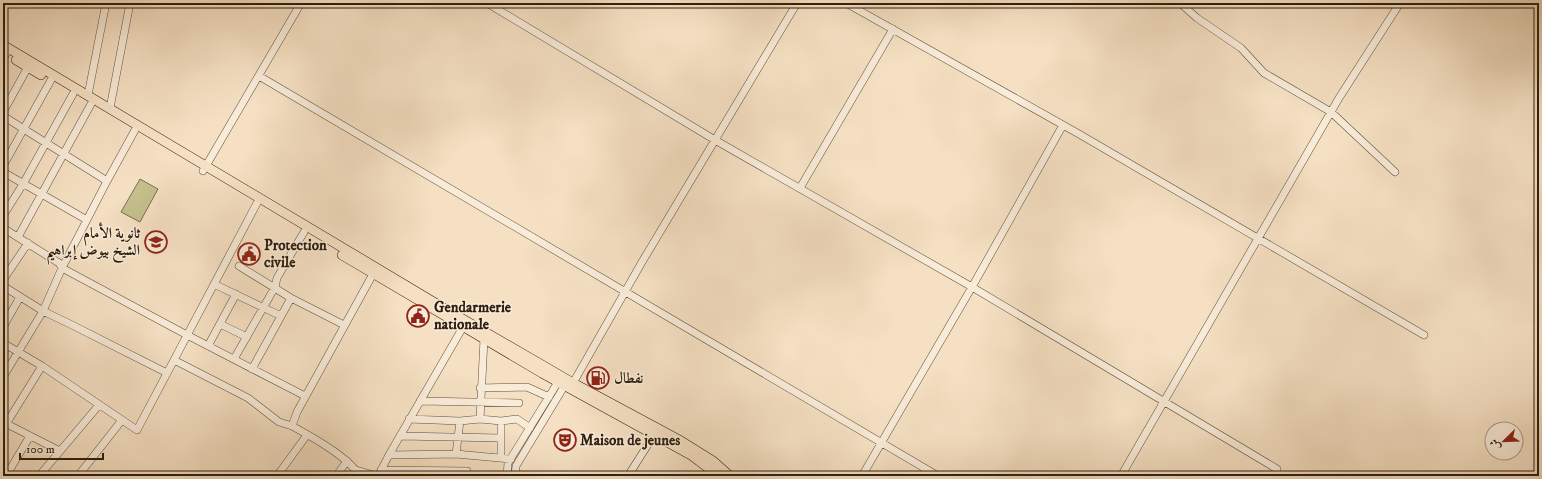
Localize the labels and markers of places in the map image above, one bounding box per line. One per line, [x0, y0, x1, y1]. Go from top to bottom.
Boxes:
place label: ثانوية الأمام الشيخ بيوض إبراهيم [46, 222, 141, 265]
school or university icon: ثانوية الأمام الشيخ بيوض إبراهيم [143, 229, 169, 255]
place label: Protection civile [264, 236, 327, 272]
public building icon: Protection civile [236, 241, 262, 267]
place label: Gendarmerie nationale [434, 298, 512, 334]
public building icon: Gendarmerie nationale [405, 303, 431, 329]
fuel station icon: نفطال [585, 365, 611, 391]
place label: نفطال [614, 369, 643, 388]
theatre icon: Maison de jeunes [552, 427, 578, 453]
place label: Maison de jeunes [580, 431, 680, 450]

